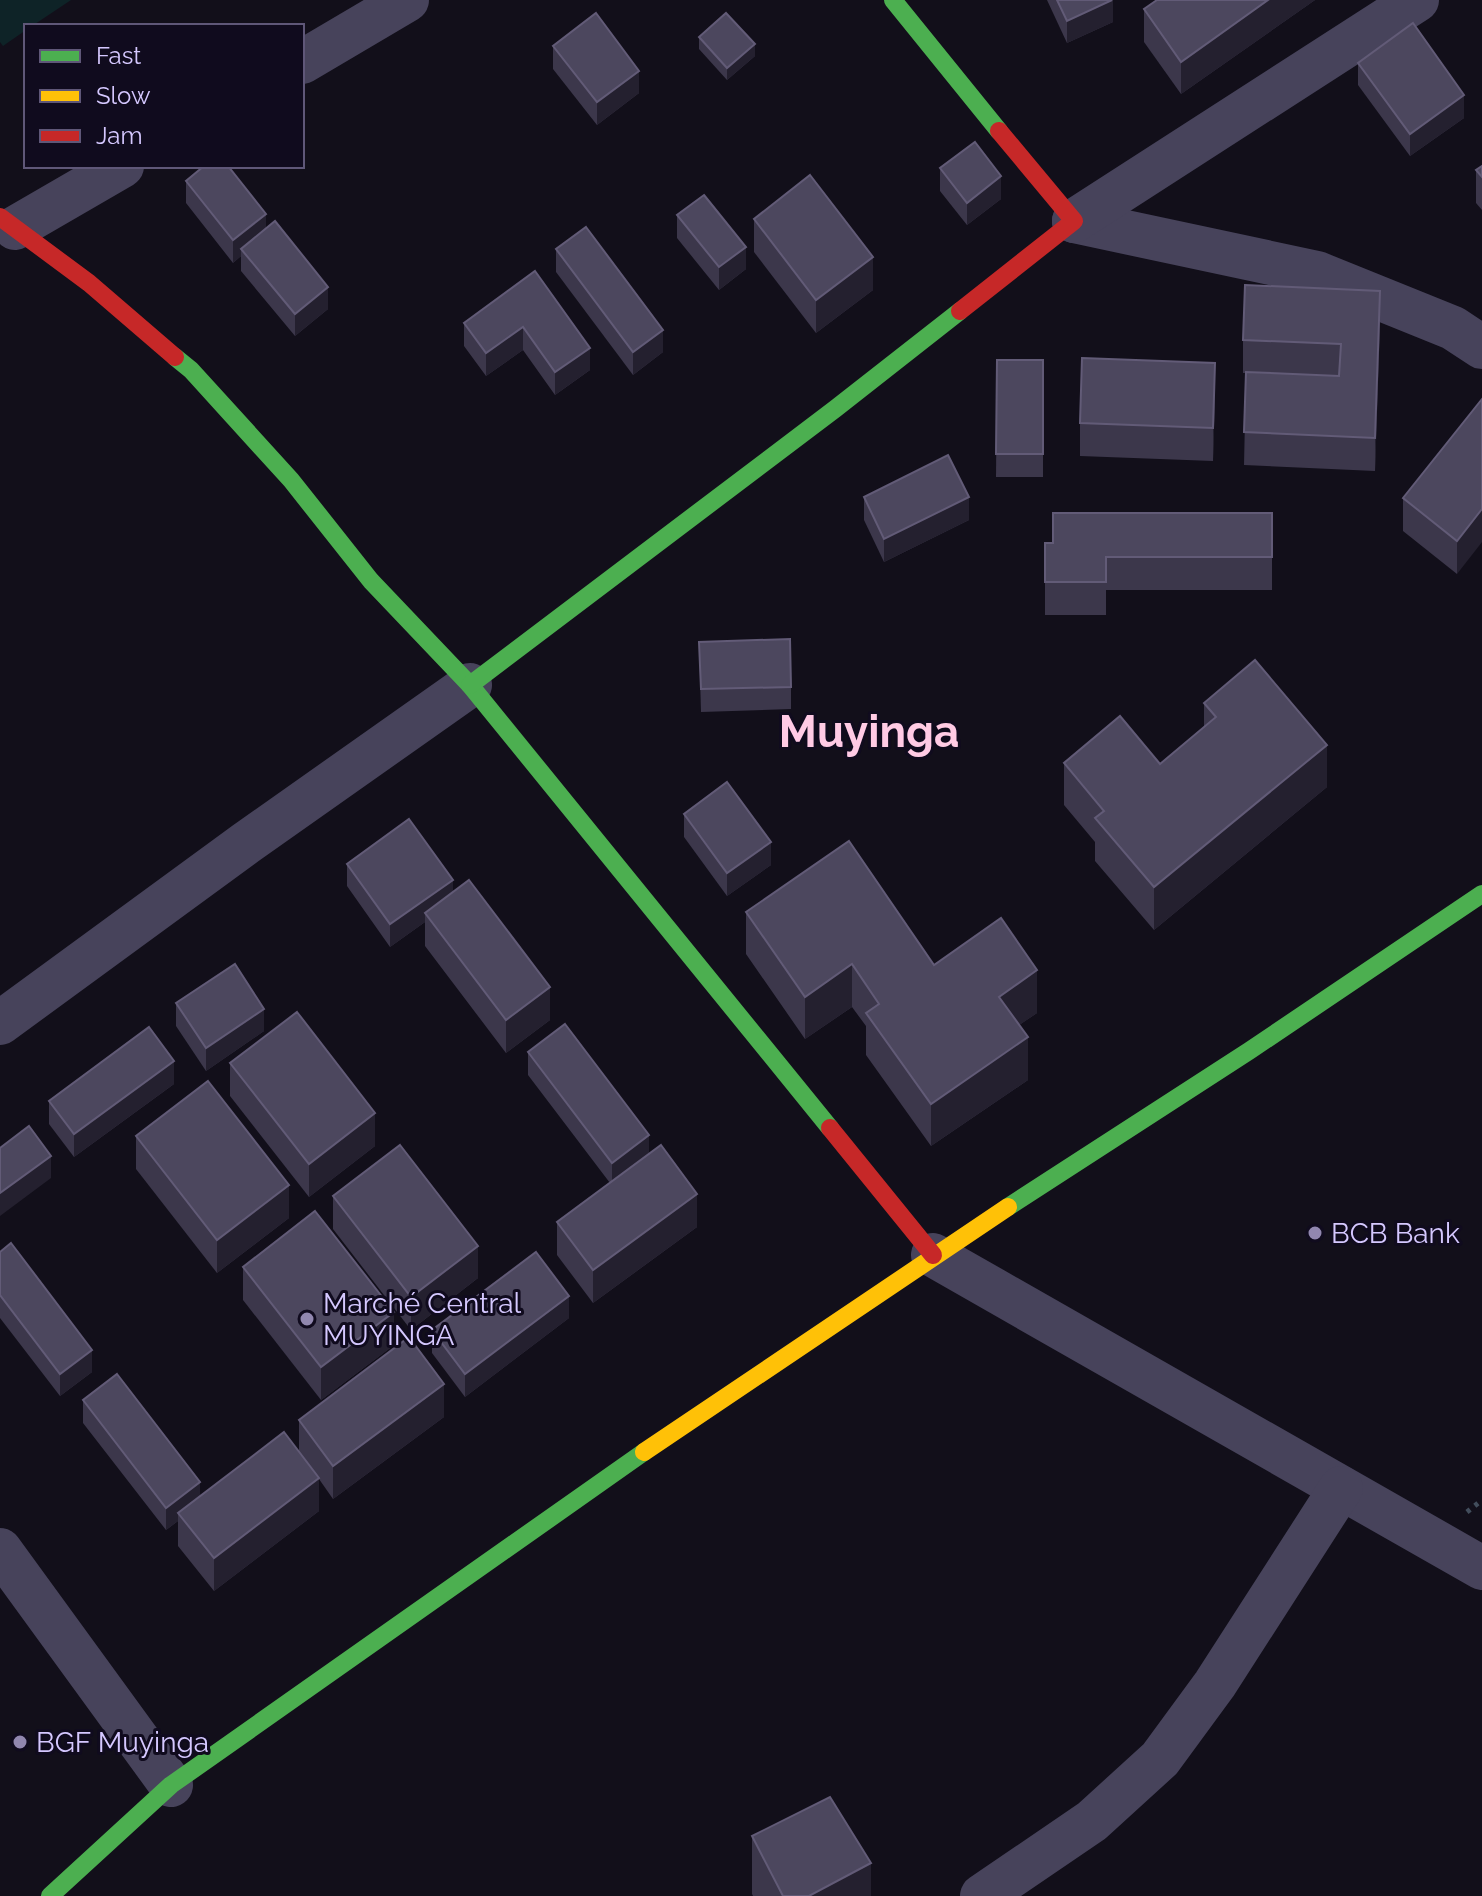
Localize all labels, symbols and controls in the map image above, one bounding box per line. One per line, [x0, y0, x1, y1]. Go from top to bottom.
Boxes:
legend [24, 24, 304, 168]
text: Fast [96, 41, 141, 70]
text: Slow [96, 81, 151, 110]
text: Jam [96, 121, 142, 150]
district label: Muyinga [779, 706, 959, 757]
place label: BCB Bank [1331, 1217, 1460, 1250]
marker: BCB Bank [1306, 1224, 1324, 1242]
place label: Marché Central MUYINGA [323, 1287, 522, 1352]
marker: Marché Central MUYINGA [298, 1310, 316, 1328]
place label: BGF Muyinga [36, 1726, 209, 1759]
marker: BGF Muyinga [11, 1733, 29, 1751]

